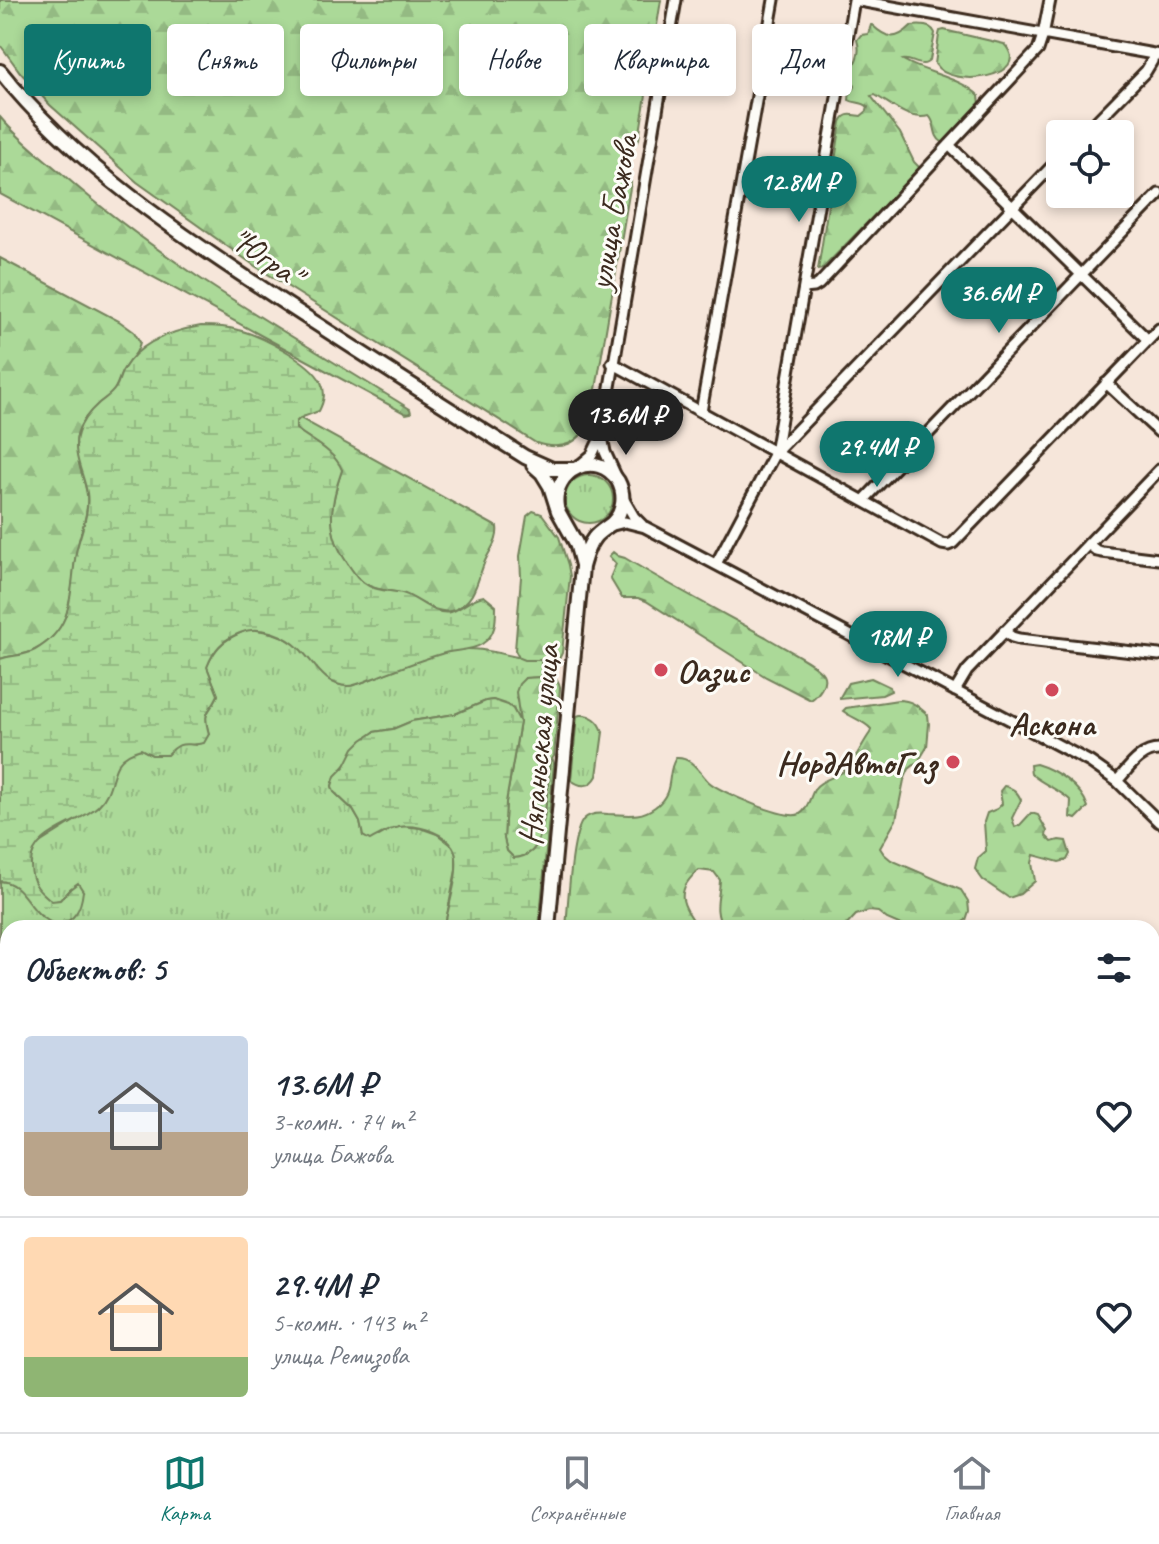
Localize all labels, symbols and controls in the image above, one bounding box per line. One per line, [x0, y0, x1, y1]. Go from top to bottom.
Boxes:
chip: Купить [24, 24, 151, 96]
chip: Снять [167, 24, 284, 96]
chip: Фильтры [300, 24, 443, 96]
chip: Новое [459, 24, 568, 96]
chip: Квартира [584, 24, 736, 96]
chip: Дом [752, 24, 852, 96]
map controls [1046, 120, 1134, 208]
button: locate [1046, 120, 1134, 208]
street label: улица Бажова [577, 128, 648, 295]
pin: 12.8M ₽ [725, 156, 873, 224]
text: 12.8M ₽ [760, 165, 838, 198]
street label: "Югра" [221, 217, 316, 300]
pin: 36.6M ₽ [925, 267, 1073, 335]
text: 36.6M ₽ [959, 276, 1039, 309]
pin: 13.6M ₽ [552, 389, 700, 457]
text: 13.6M ₽ [586, 398, 666, 431]
pin: 29.4M ₽ [803, 421, 951, 489]
text: 29.4M ₽ [838, 430, 916, 463]
pin: 18M ₽ [842, 611, 954, 679]
text: 18M ₽ [867, 620, 929, 653]
street label: Няганьская улица [508, 641, 569, 847]
place label: Оазис [677, 649, 751, 693]
marker: Оазис [652, 661, 670, 679]
marker: Аскона [1043, 681, 1061, 699]
place label: Аскона [1009, 702, 1097, 745]
place label: НордАвтоГаз [776, 741, 939, 785]
marker: НордАвтоГаз [944, 753, 962, 771]
icon: filters [1092, 946, 1136, 990]
text: Объектов: 5 [24, 947, 166, 990]
text: 13.6M ₽ [272, 1062, 376, 1105]
icon: home [88, 1068, 184, 1164]
icon: heart [1092, 1094, 1136, 1138]
text: 3-комн. · 74 m² [272, 1105, 412, 1138]
text: улица Бажова [272, 1138, 392, 1171]
text: 29.4M ₽ [272, 1263, 375, 1306]
icon: home [88, 1269, 184, 1365]
icon: heart [1092, 1295, 1136, 1339]
text: 5-комн. · 143 m² [272, 1306, 424, 1339]
text: улица Ремизова [272, 1339, 408, 1372]
tab: Карта [160, 1451, 210, 1527]
tab: Сохранённые [529, 1451, 625, 1527]
tab: Главная [944, 1451, 999, 1527]

